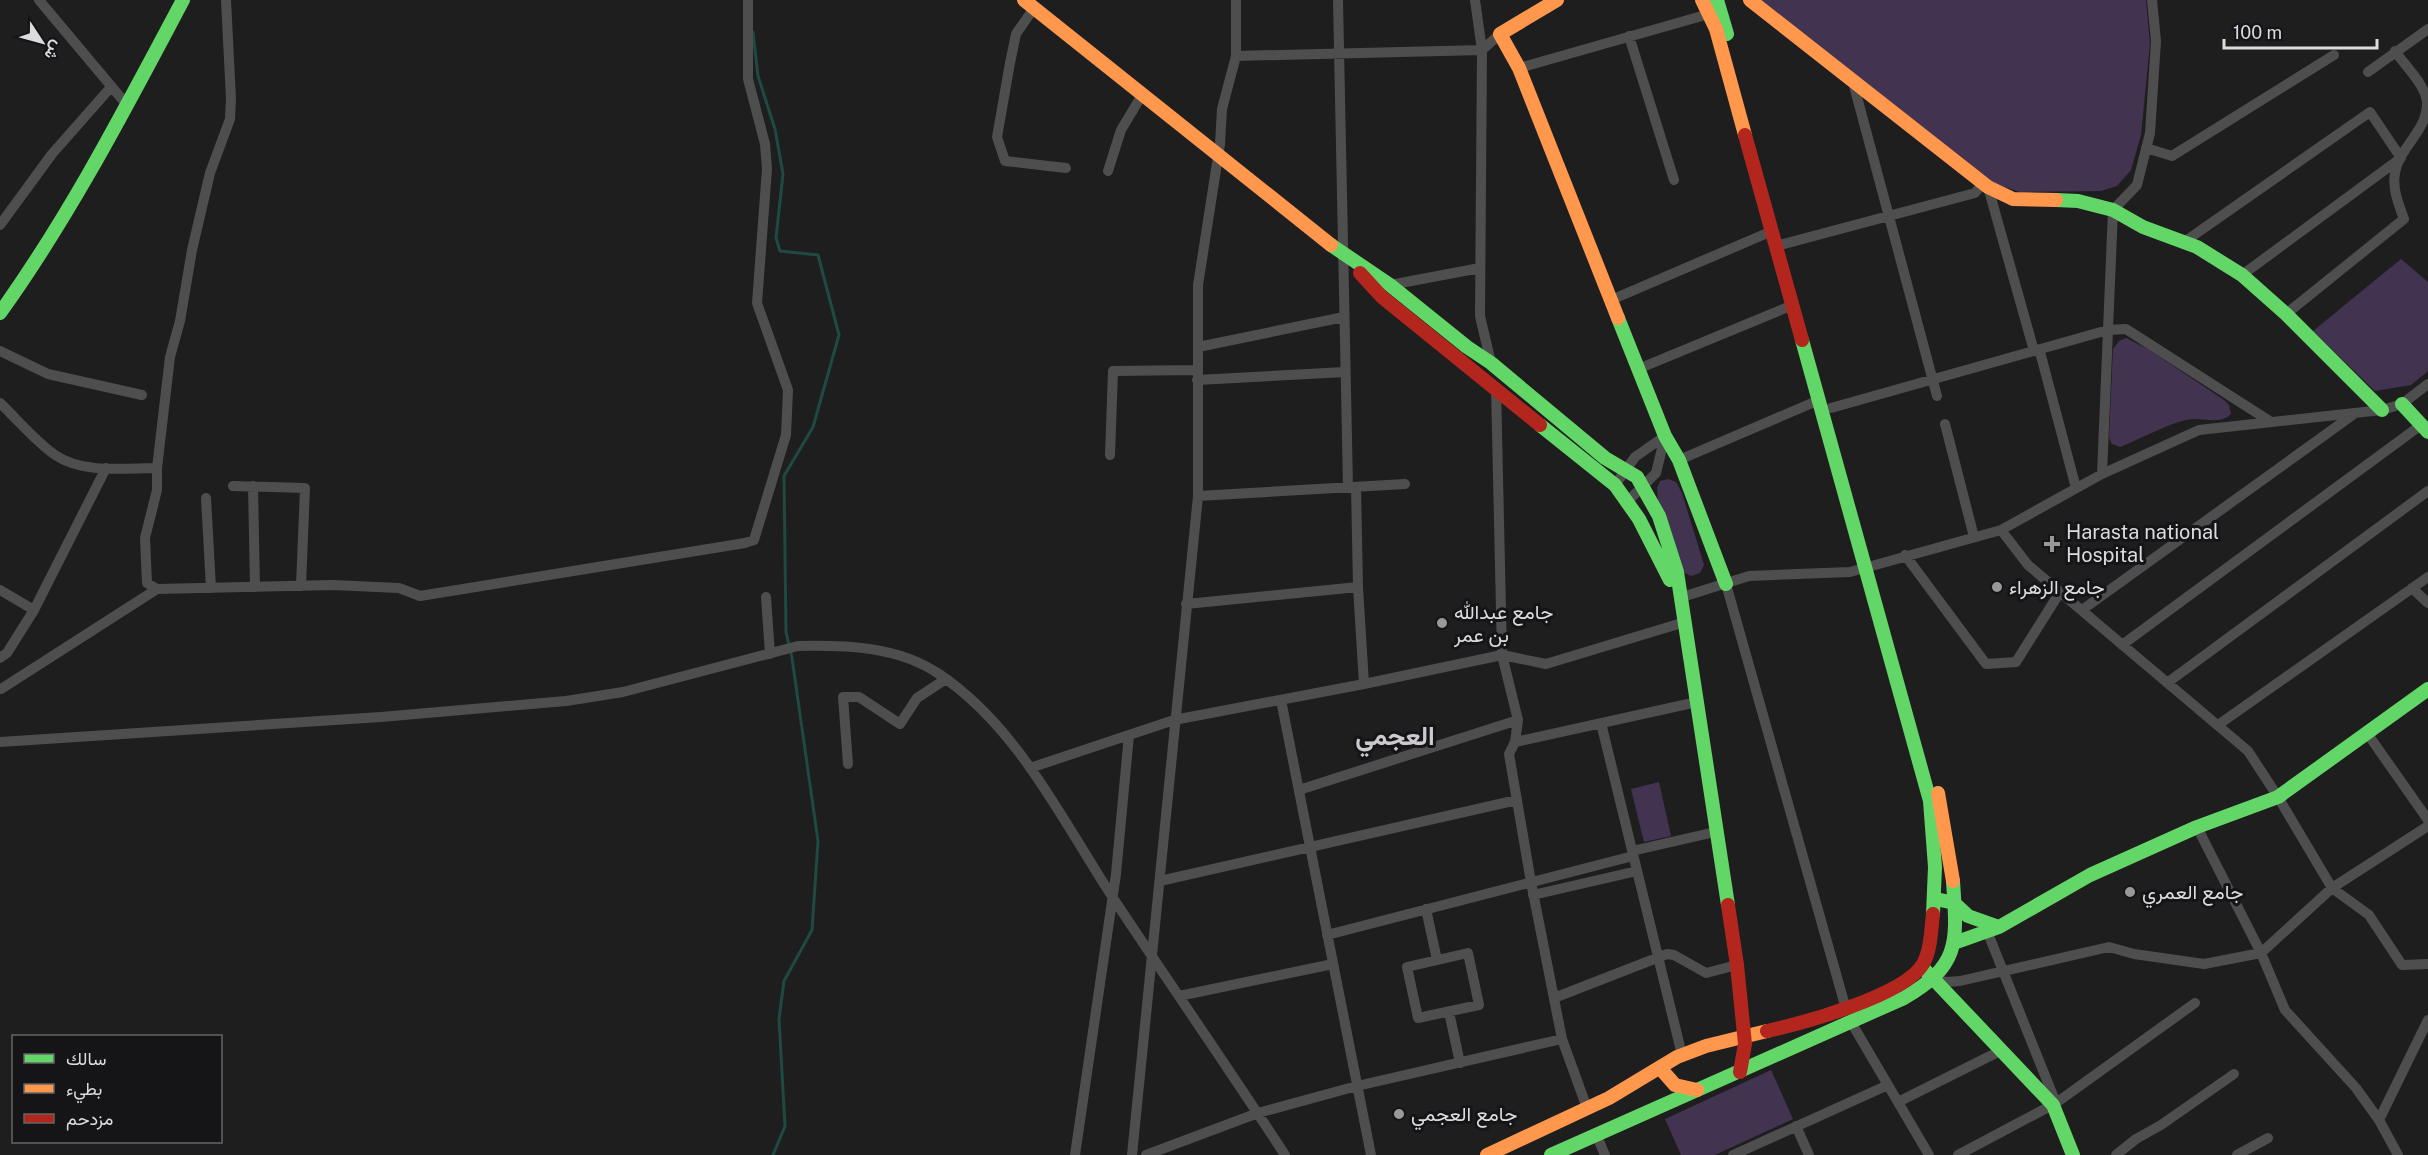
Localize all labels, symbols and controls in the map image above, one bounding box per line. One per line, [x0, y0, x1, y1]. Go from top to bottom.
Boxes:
north arrow [12, 12, 72, 72]
scale bar [2224, 12, 2377, 50]
text: 100 m [2233, 22, 2282, 43]
text: ش [40, 37, 67, 64]
place label: Harasta national Hospital [2066, 520, 2219, 567]
marker: Harasta national Hospital [2043, 535, 2061, 553]
place label: جامع الزهراء [2009, 575, 2105, 601]
marker: جامع الزهراء [1990, 580, 2004, 594]
place label: جامع عبدالله بن عمر [1453, 600, 1553, 648]
marker: جامع عبدالله بن عمر [1435, 616, 1449, 630]
district label: العجمي [1355, 720, 1435, 758]
place label: جامع العمري [2142, 880, 2243, 909]
marker: جامع العمري [2123, 885, 2137, 899]
legend [12, 1035, 222, 1143]
text: سالك [66, 1048, 106, 1069]
text: بطيء [66, 1078, 102, 1104]
place label: جامع العجمي [1411, 1102, 1517, 1131]
marker: جامع العجمي [1392, 1107, 1406, 1121]
text: مزدحم [66, 1108, 113, 1131]

